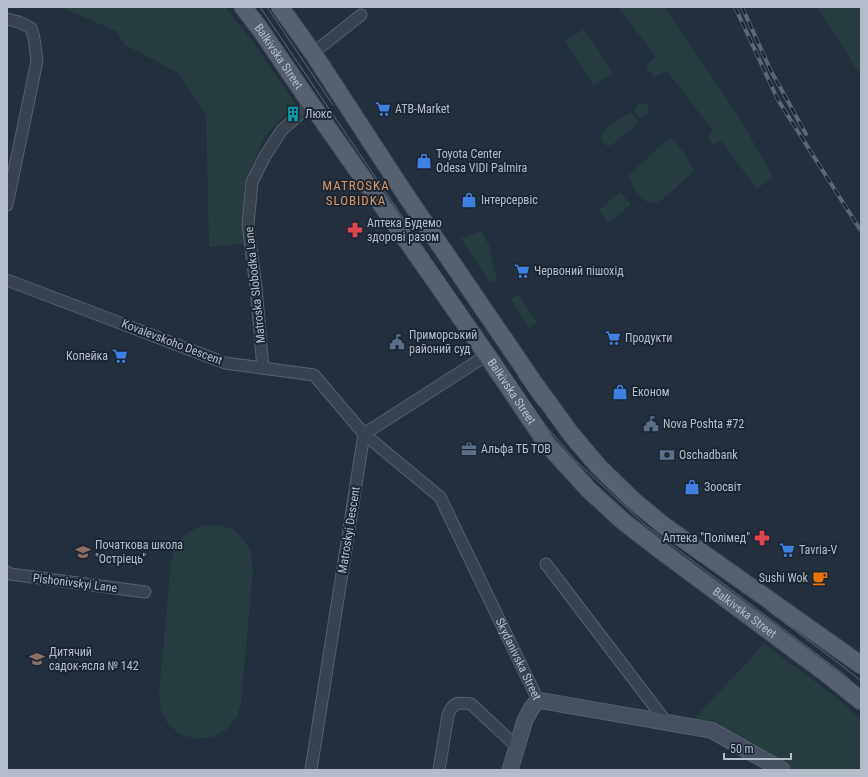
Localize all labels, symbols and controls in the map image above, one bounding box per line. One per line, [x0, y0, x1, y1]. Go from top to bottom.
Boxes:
street label: Balkivska Street [252, 21, 306, 92]
supermarket icon: ATB-Market [374, 100, 392, 118]
place label: ATB-Market [395, 102, 450, 116]
building icon: Люкс [284, 105, 302, 123]
place label: Люкс [305, 107, 333, 121]
place label: Toyota Center Odesa VIDI Palmira [436, 147, 527, 175]
shop icon: Toyota Center Odesa VIDI Palmira [415, 152, 433, 170]
district label: MATROSKA SLOBIDKA [322, 178, 390, 208]
shop icon: Інтерсервіс [460, 191, 478, 209]
place label: Інтерсервіс [481, 193, 538, 207]
place label: Аптека Будемо здорові разом [367, 216, 442, 244]
pharmacy icon: Аптека Будемо здорові разом [346, 221, 364, 239]
street label: Matroska Slobodka Lane [242, 226, 268, 344]
supermarket icon: Червоний пішохід [513, 262, 531, 280]
place label: Червоний пішохід [534, 264, 624, 278]
street label: Kovalevskoho Descent [120, 316, 225, 368]
place label: Приморський районий суд [409, 328, 477, 356]
supermarket icon: Продукти [604, 329, 622, 347]
place label: Продукти [625, 331, 672, 345]
public building icon: Приморський районий суд [388, 333, 406, 351]
supermarket icon: Копейка [111, 347, 129, 365]
place label: Копейка [66, 349, 108, 363]
street label: Balkivska Street [485, 356, 539, 427]
shop icon: Економ [611, 383, 629, 401]
place label: Економ [632, 385, 670, 399]
public building icon: Nova Poshta #72 [642, 415, 660, 433]
place label: Nova Poshta #72 [663, 417, 744, 431]
office icon: Альфа ТБ ТОВ [460, 440, 478, 458]
place label: Альфа ТБ ТОВ [481, 442, 551, 456]
bank icon: Oschadbank [658, 446, 676, 464]
place label: Oschadbank [679, 448, 738, 462]
shop icon: Зоосвіт [683, 478, 701, 496]
place label: Зоосвіт [704, 480, 742, 494]
street label: Matroskyi Descent [335, 485, 363, 574]
pharmacy icon: Аптека "Полімед" [753, 529, 771, 547]
place label: Аптека "Полімед" [663, 531, 750, 545]
place label: Початкова школа "Остріець" [95, 538, 183, 566]
supermarket icon: Tavria-V [778, 541, 796, 559]
school or university icon: Початкова школа "Остріець" [74, 543, 92, 561]
place label: Tavria-V [799, 543, 838, 557]
cafe icon: Sushi Wok [811, 569, 829, 587]
street label: Pishonivskyi Lane [32, 571, 118, 595]
place label: Sushi Wok [759, 571, 809, 585]
street label: Balkivska Street [710, 584, 780, 641]
street label: Skydanivska Street [492, 616, 544, 703]
place label: Дитячий садок-ясла № 142 [49, 645, 139, 673]
school or university icon: Дитячий садок-ясла № 142 [28, 650, 46, 668]
scale bar [724, 735, 791, 761]
text: 50 m [730, 742, 754, 756]

